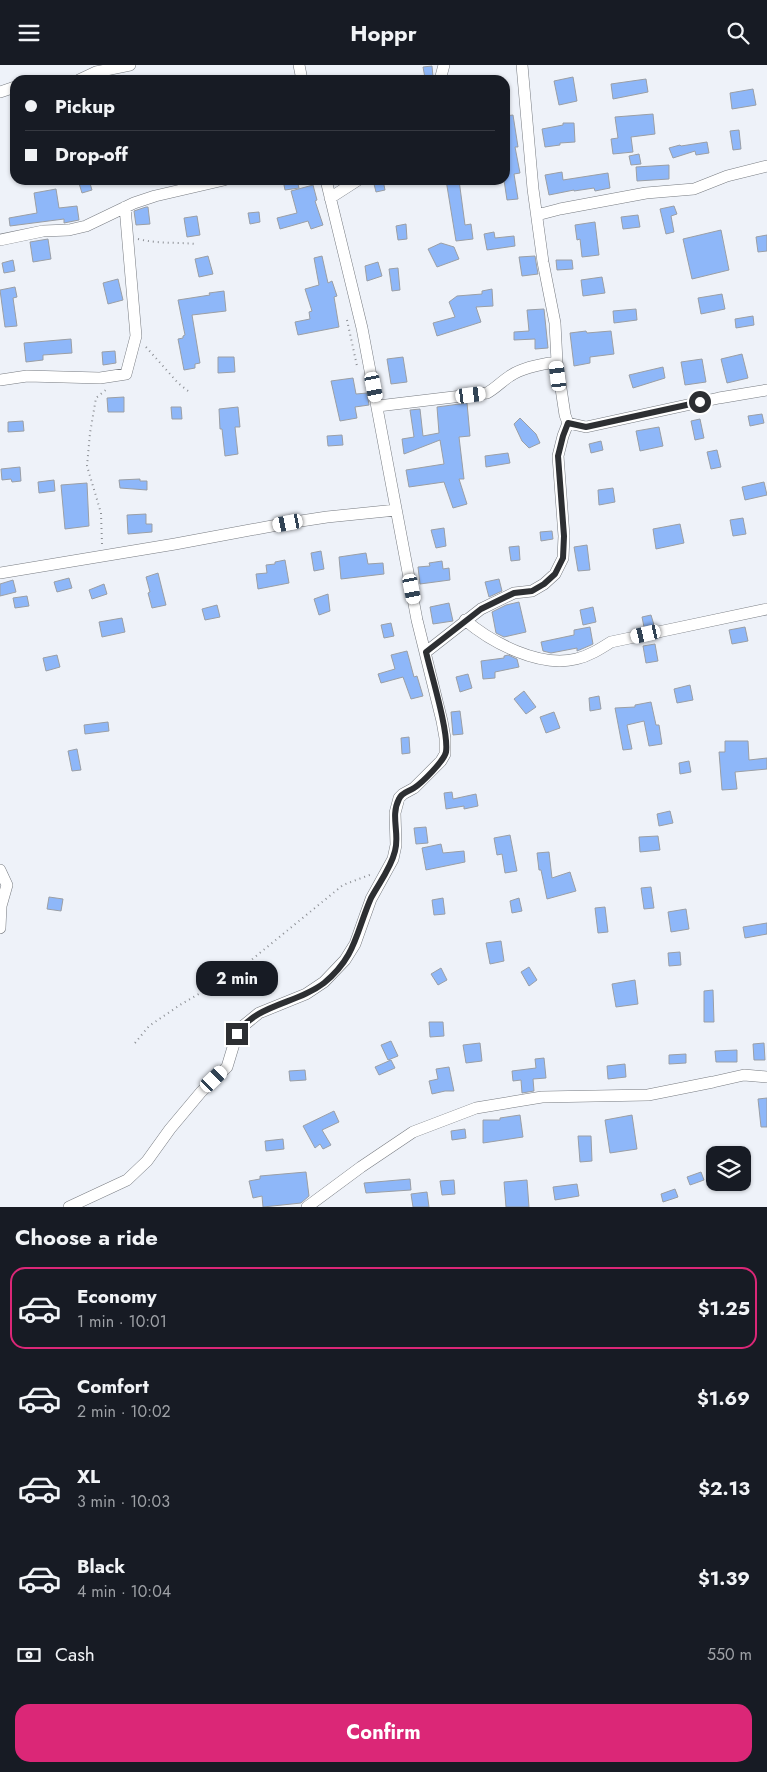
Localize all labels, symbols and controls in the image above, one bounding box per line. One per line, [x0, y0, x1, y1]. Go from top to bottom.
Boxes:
text: Hoppr [350, 17, 417, 49]
icon: menu [15, 19, 43, 47]
icon: search [724, 19, 752, 47]
text: Pickup [55, 93, 115, 120]
text: Drop-off [55, 141, 128, 168]
car [548, 360, 567, 392]
car [363, 371, 384, 403]
car [455, 386, 486, 404]
route start [689, 391, 711, 413]
car [271, 513, 304, 533]
car [401, 573, 422, 605]
car [629, 623, 662, 645]
callout: 2 min [196, 961, 278, 997]
text: 2 min [216, 967, 258, 990]
route end [226, 1023, 248, 1045]
car [197, 1063, 230, 1095]
map controls [706, 1146, 751, 1191]
button: layers [706, 1146, 751, 1191]
text: Choose a ride [15, 1221, 158, 1253]
text: Economy [77, 1283, 157, 1310]
icon: car [17, 1286, 62, 1331]
text: $1.25 [698, 1295, 750, 1322]
text: 1 min · 10:01 [77, 1310, 167, 1333]
text: Comfort [77, 1373, 149, 1400]
icon: car [17, 1376, 62, 1421]
text: $1.69 [697, 1385, 750, 1412]
text: 2 min · 10:02 [77, 1400, 171, 1423]
text: XL [77, 1463, 100, 1490]
icon: car [17, 1466, 62, 1511]
text: $2.13 [698, 1475, 750, 1502]
text: 3 min · 10:03 [77, 1490, 170, 1513]
text: Black [77, 1553, 125, 1580]
icon: car [17, 1556, 62, 1601]
text: $1.39 [698, 1565, 750, 1592]
text: 4 min · 10:04 [77, 1580, 171, 1603]
icon: cash [15, 1641, 43, 1669]
text: Cash [55, 1641, 95, 1668]
text: 550 m [707, 1643, 752, 1666]
button: Confirm [15, 1704, 752, 1762]

